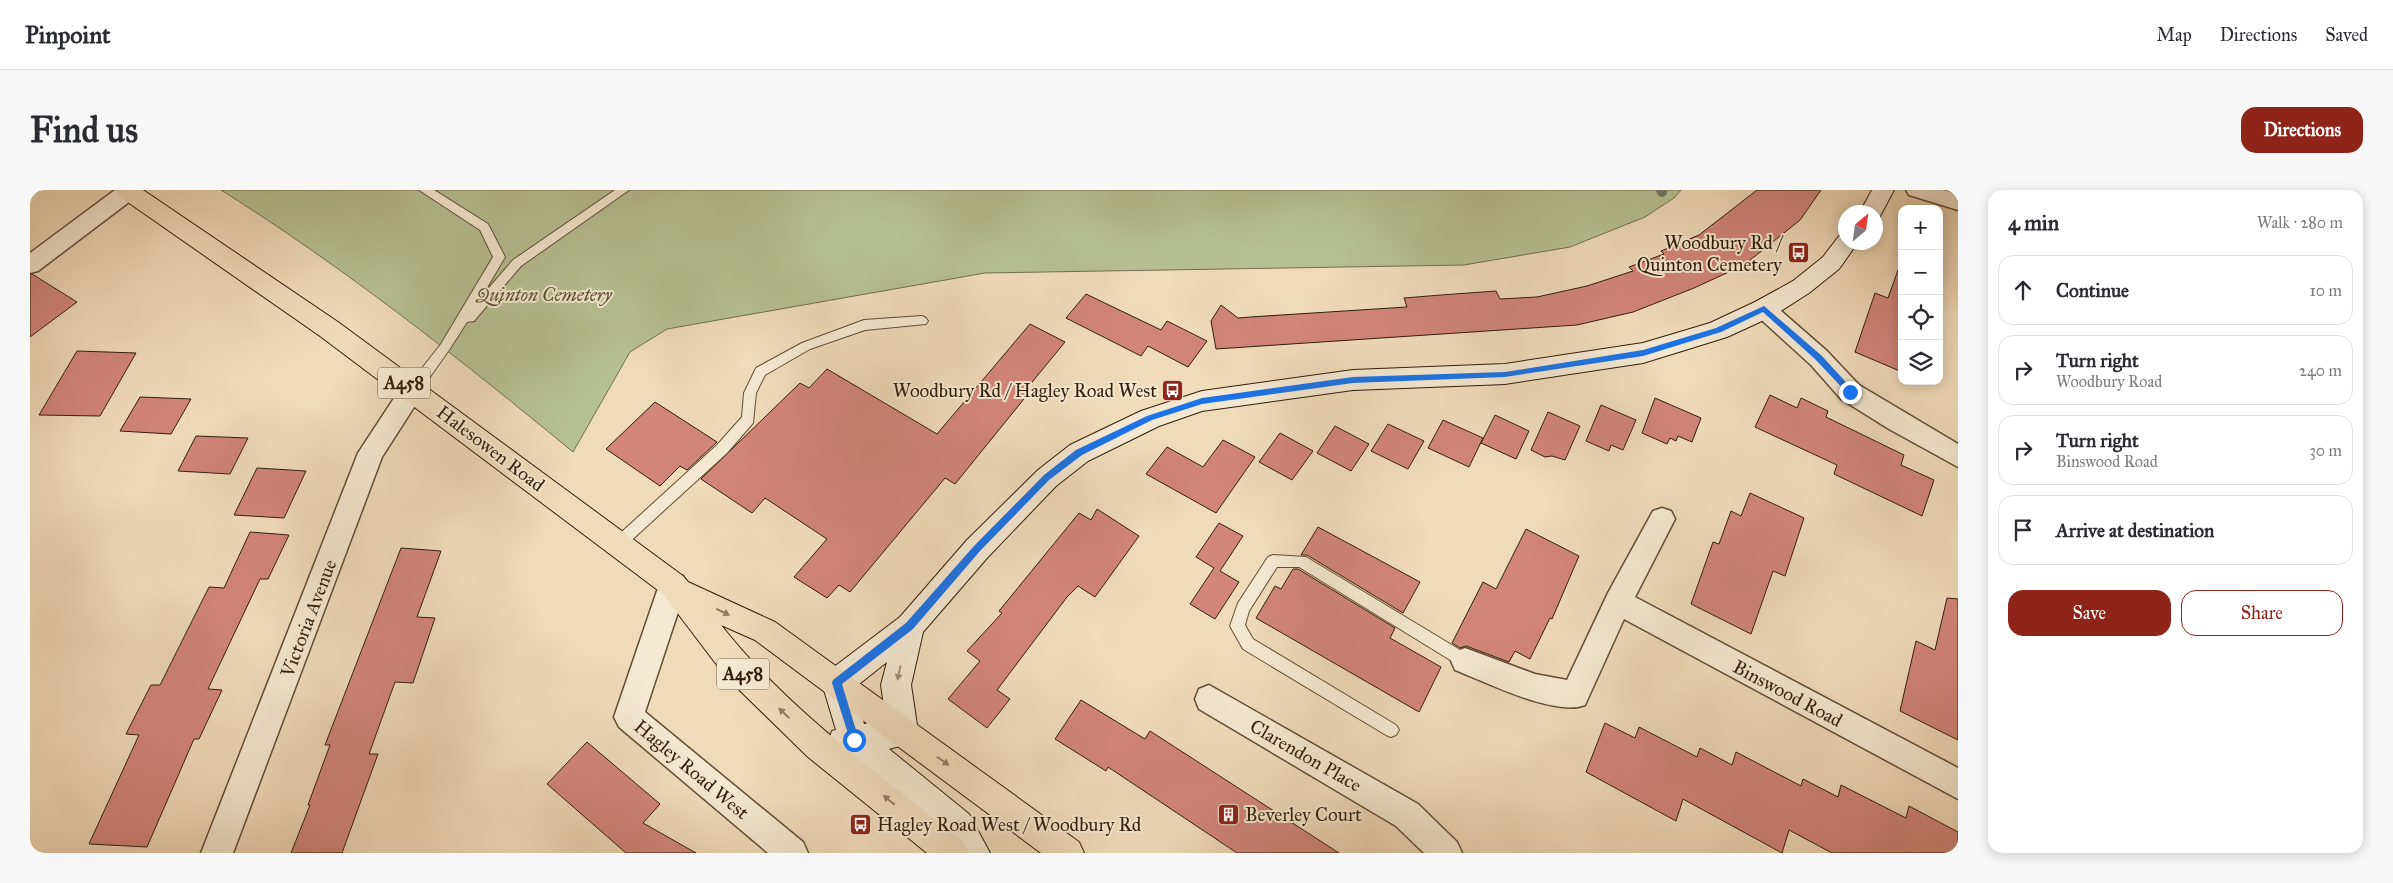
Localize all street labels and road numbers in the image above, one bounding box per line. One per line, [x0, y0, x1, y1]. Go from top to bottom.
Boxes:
road number: A458 [378, 368, 430, 398]
street label: Halesowen Road [432, 400, 550, 497]
street label: Victoria Avenue [275, 556, 341, 681]
street label: Binswood Road [1729, 655, 1847, 732]
road number: A458 [717, 658, 769, 689]
street label: Clarendon Place [1246, 714, 1366, 797]
street label: Hagley Road West [629, 715, 754, 825]

